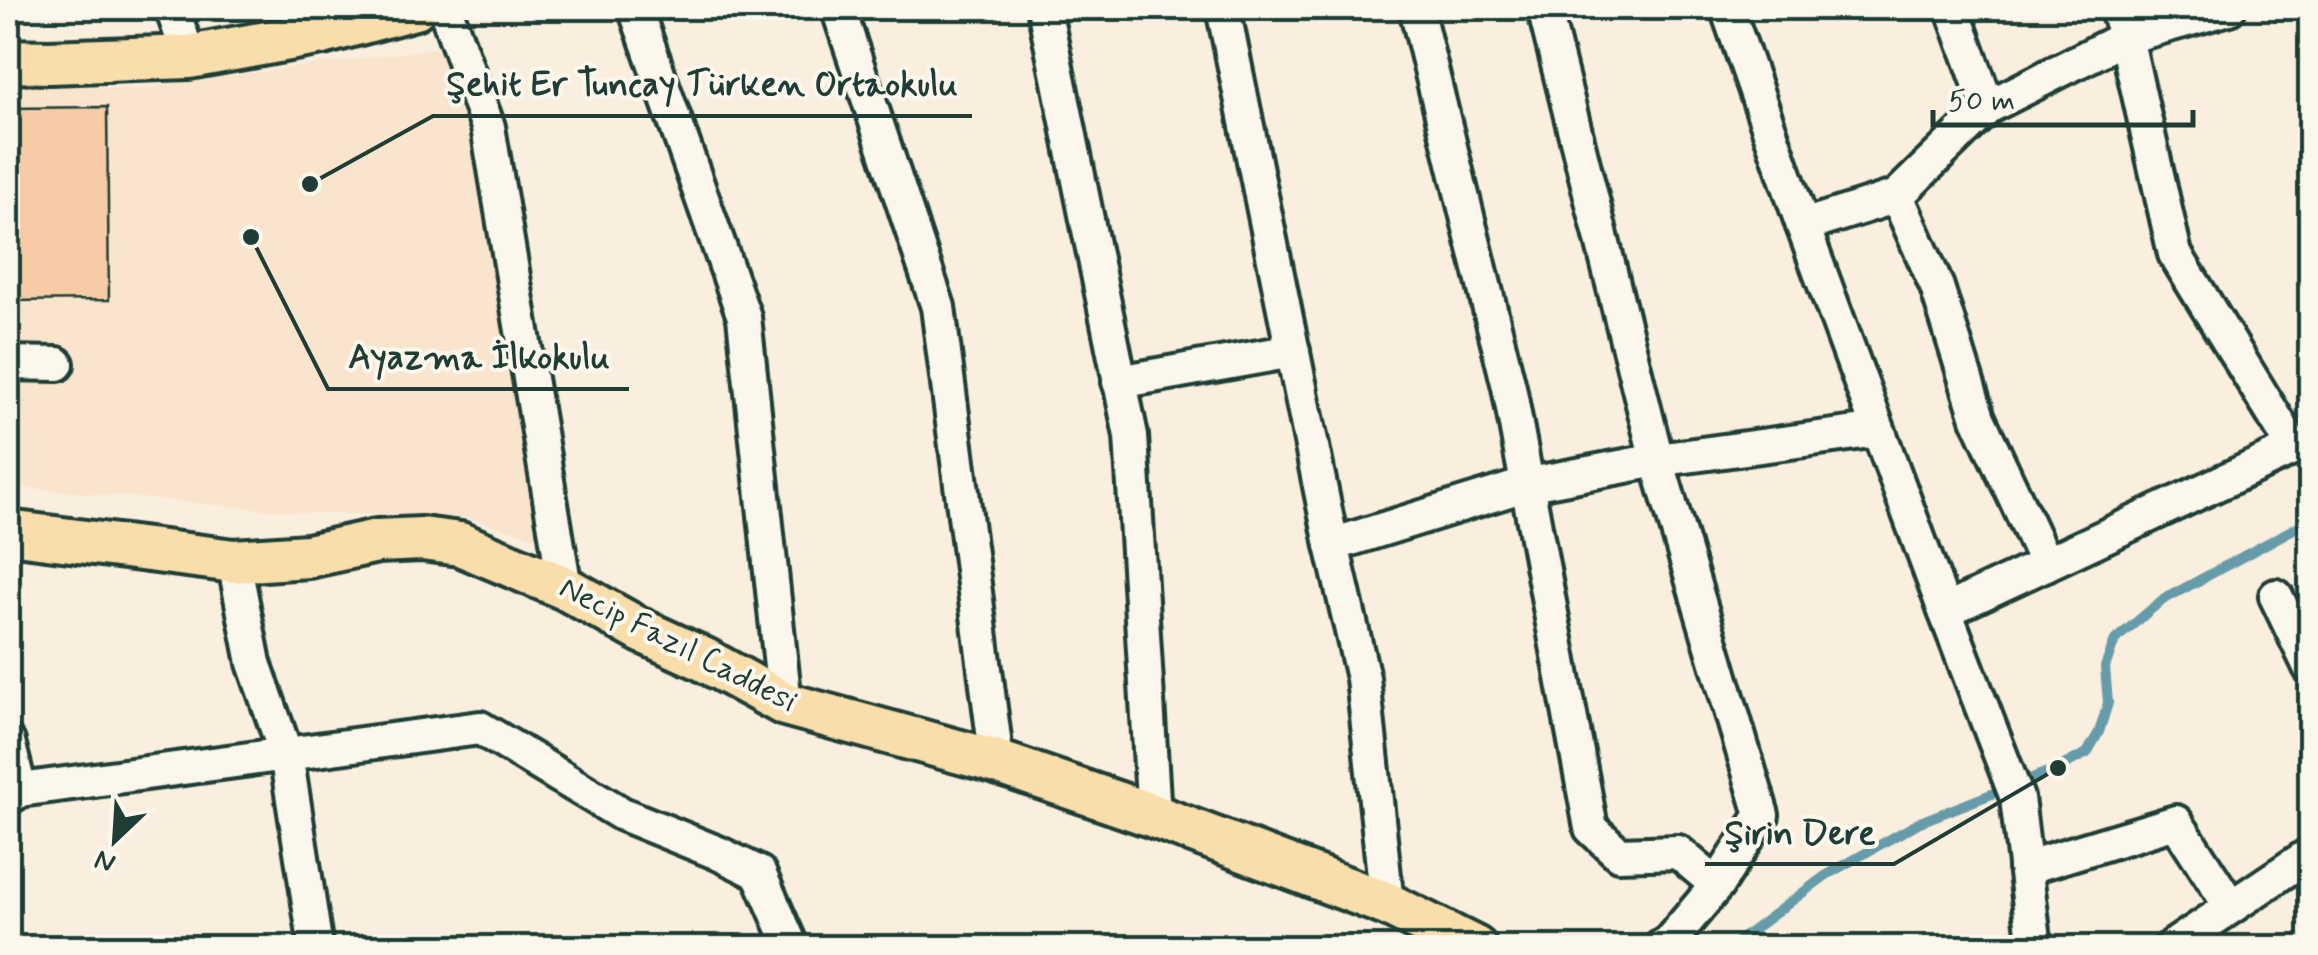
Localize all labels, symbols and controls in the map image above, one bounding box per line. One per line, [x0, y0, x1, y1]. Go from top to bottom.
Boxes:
callout: Şehit Er Tuncay Türken Ortaokulu [433, 51, 972, 116]
text: Şehit Er Tuncay Türken Ortaokulu [446, 62, 958, 108]
scale bar [1933, 65, 2193, 127]
text: 50 m [1948, 82, 2015, 121]
callout: Ayazma İlkokulu [328, 324, 629, 389]
text: Ayazma İlkokulu [348, 335, 610, 381]
street label: Necip Fazıl Caddesi [552, 567, 804, 723]
north arrow [65, 790, 165, 890]
callout: Şirin Dere [1705, 799, 1894, 864]
text: Şirin Dere [1724, 811, 1876, 857]
text: N [89, 840, 122, 881]

